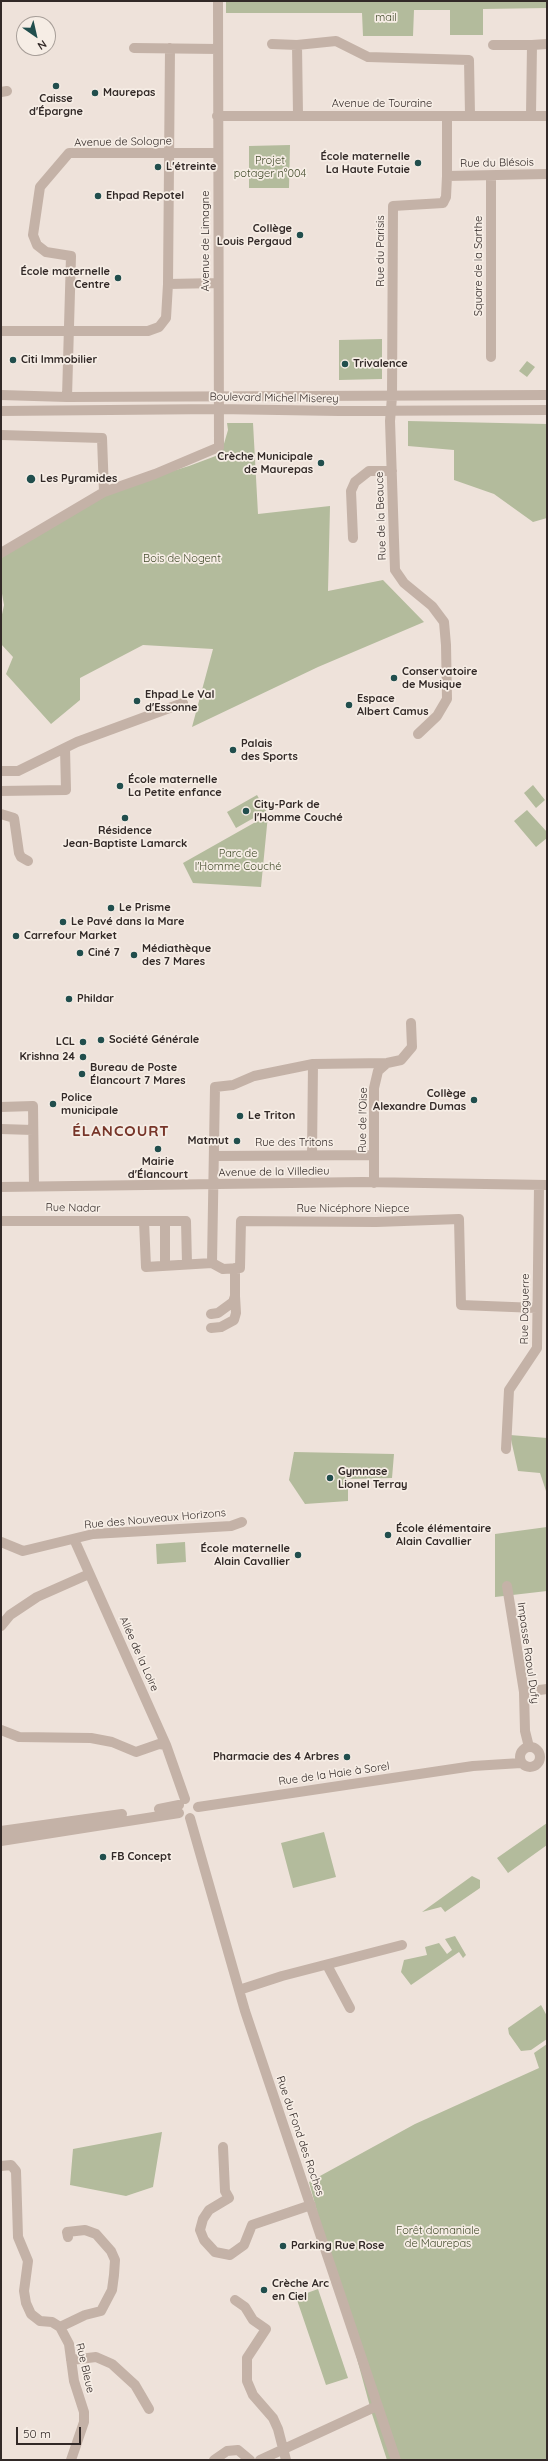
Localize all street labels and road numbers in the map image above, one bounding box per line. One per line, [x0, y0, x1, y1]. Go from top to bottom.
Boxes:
street label: Avenue de Touraine [332, 97, 432, 111]
street label: Avenue de Sologne [74, 135, 172, 149]
street label: Rue du Blésois [460, 156, 534, 170]
street label: Avenue de Limagne [199, 191, 213, 291]
street label: Rue du Parisis [374, 215, 388, 287]
street label: Square de la Sarthe [472, 216, 486, 316]
street label: Boulevard Michel Miserey [209, 390, 339, 406]
street label: Rue de la Beauce [373, 471, 389, 561]
street label: Rue de l'Oise [356, 1087, 370, 1153]
street label: Rue des Tritons [255, 1136, 333, 1150]
street label: Avenue de la Villedieu [218, 1164, 330, 1180]
street label: Rue Nadar [45, 1201, 101, 1215]
street label: Rue Nicéphore Niepce [297, 1202, 409, 1216]
street label: Rue Daguerre [518, 1273, 532, 1345]
street label: Rue des Nouveaux Horizons [84, 1506, 226, 1532]
street label: Impasse Raoul Dufy [514, 1601, 542, 1705]
street label: Allée de la Loire [117, 1614, 161, 1694]
street label: Rue de la Haie à Sorel [278, 1760, 390, 1788]
street label: Rue du Fond des Roches [273, 2074, 327, 2198]
street label: Rue Bleue [73, 2342, 97, 2394]

